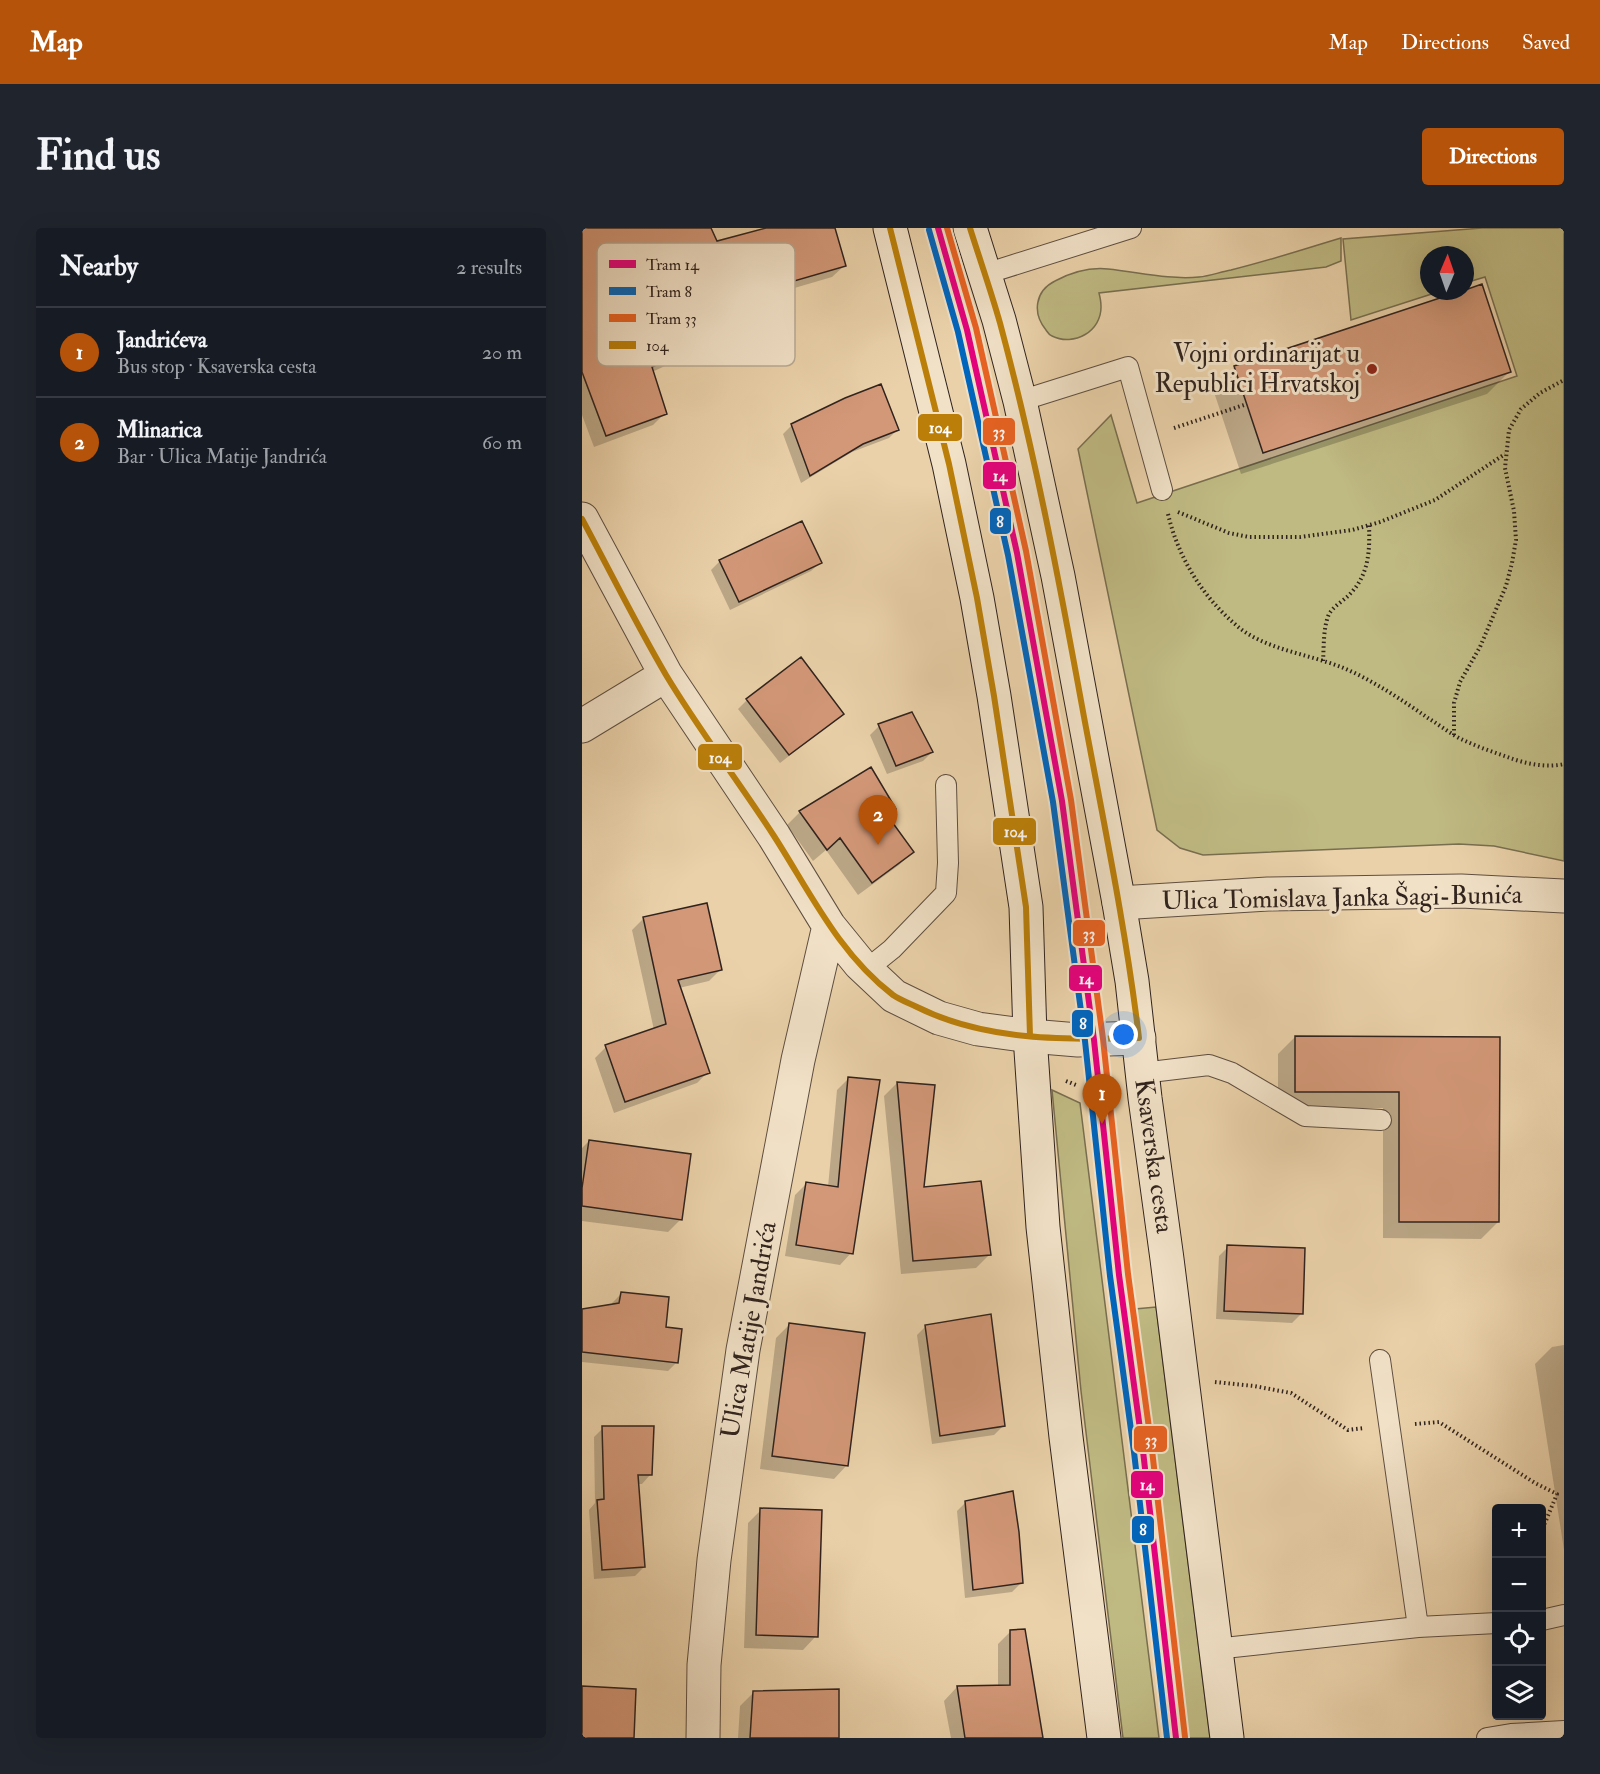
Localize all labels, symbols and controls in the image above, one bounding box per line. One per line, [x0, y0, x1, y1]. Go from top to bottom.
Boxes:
text: Map [30, 25, 83, 60]
text: Map [1328, 29, 1368, 56]
text: Directions [1401, 29, 1489, 56]
text: Saved [1522, 29, 1570, 56]
button: Directions [1422, 128, 1564, 185]
text: Find us [36, 130, 160, 182]
legend [597, 243, 795, 366]
north arrow [1420, 246, 1474, 300]
text: Nearby [60, 251, 138, 283]
text: 2 results [456, 255, 522, 280]
text: Tram 14 [646, 255, 700, 275]
text: Tram 8 [646, 282, 692, 302]
text: Tram 33 [646, 309, 697, 329]
text: Jandrićeva [117, 326, 207, 354]
text: 104 [646, 336, 670, 356]
place label: Vojni ordinarijat u Republici Hrvatskoj [1154, 338, 1360, 401]
text: 1 [76, 340, 83, 365]
text: 20 m [482, 340, 522, 365]
text: Bus stop · Ksaverska cesta [117, 354, 317, 379]
marker: Vojni ordinarijat u Republici Hrvatskoj [1365, 362, 1379, 376]
line badge: 104 [917, 413, 963, 442]
text: Mlinarica [117, 416, 202, 444]
line badge: 33 [982, 417, 1016, 446]
text: 104 [929, 418, 953, 438]
text: 33 [993, 422, 1005, 442]
text: 2 [74, 430, 85, 455]
text: 60 m [482, 430, 522, 455]
text: Bar · Ulica Matije Jandrića [117, 444, 327, 469]
line badge: 14 [982, 461, 1017, 490]
text: 14 [993, 466, 1009, 486]
line badge: 8 [989, 507, 1012, 535]
text: 8 [996, 512, 1004, 532]
line badge: 104 [697, 743, 743, 771]
text: 104 [709, 748, 733, 768]
pin: 2 [858, 796, 898, 845]
line badge: 104 [992, 817, 1037, 846]
text: 104 [1004, 822, 1028, 842]
street label: Ulica Tomislava Janka Šagi-Bunića [1161, 877, 1523, 917]
line badge: 33 [1072, 919, 1106, 947]
text: 33 [1083, 924, 1095, 944]
line badge: 14 [1068, 964, 1103, 992]
text: 14 [1079, 969, 1095, 989]
line badge: 8 [1071, 1009, 1094, 1038]
text: 8 [1079, 1014, 1087, 1034]
your location [1109, 1020, 1138, 1049]
pin: 1 [1082, 1074, 1122, 1124]
street label: Ksaverska cesta [1127, 1077, 1181, 1236]
street label: Ulica Matije Jandrića [714, 1219, 784, 1441]
line badge: 33 [1133, 1425, 1168, 1453]
text: 33 [1145, 1430, 1157, 1450]
line badge: 14 [1130, 1470, 1164, 1499]
text: 14 [1140, 1475, 1156, 1495]
map controls [1492, 1504, 1546, 1720]
button: + [1492, 1504, 1546, 1558]
line badge: 8 [1131, 1515, 1155, 1544]
text: 8 [1139, 1520, 1147, 1540]
button: − [1492, 1558, 1546, 1612]
button: locate [1492, 1612, 1546, 1666]
button: layers [1492, 1666, 1546, 1720]

